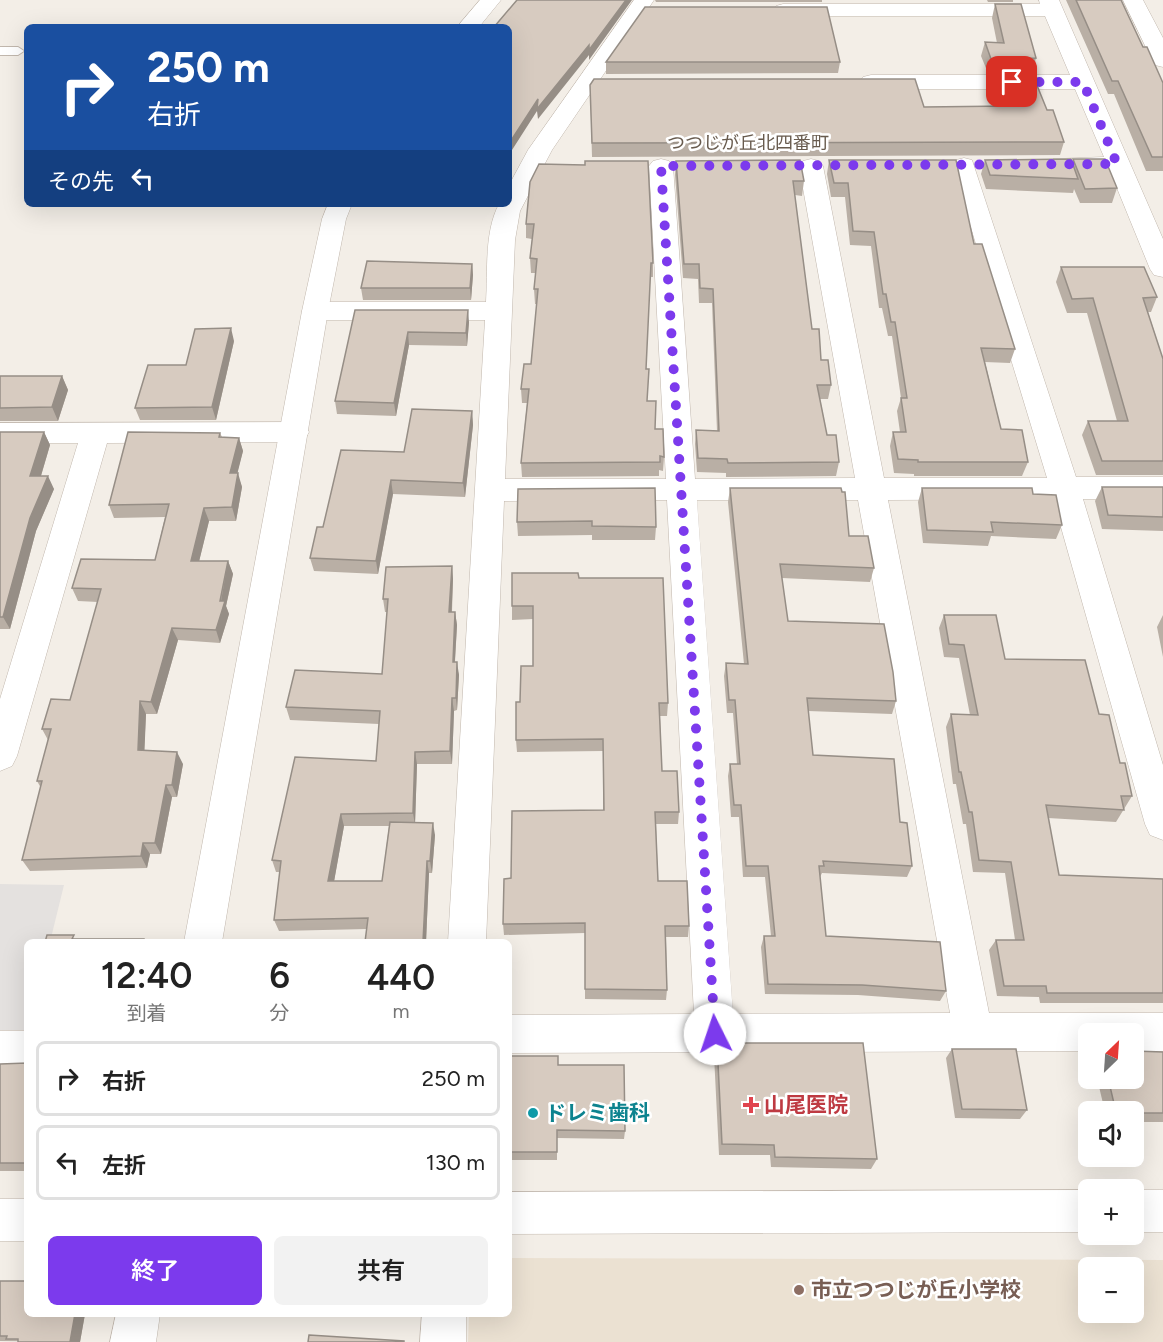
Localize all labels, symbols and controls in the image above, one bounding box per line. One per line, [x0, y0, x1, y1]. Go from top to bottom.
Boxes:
text: 250 m [147, 42, 270, 93]
icon: right [48, 48, 126, 126]
pin [986, 56, 1037, 107]
icon: arrive [995, 65, 1028, 98]
text: 右折 [147, 98, 201, 131]
district label: つつじが丘北四番町 [667, 132, 829, 154]
icon: left [126, 162, 159, 195]
text: その先 [48, 168, 114, 195]
text: 12:40 [101, 954, 192, 997]
text: 6 [269, 954, 290, 997]
text: 440 [367, 956, 435, 999]
text: m [392, 999, 409, 1023]
text: 到着 [127, 1001, 167, 1025]
text: 分 [270, 1001, 290, 1025]
position arrow [683, 1002, 747, 1066]
north arrow [1078, 1023, 1144, 1089]
map controls [1078, 1023, 1144, 1323]
icon: right [51, 1062, 84, 1095]
text: 250 m [422, 1065, 485, 1092]
text: 右折 [102, 1068, 146, 1095]
place label: 山尾医院 [764, 1092, 848, 1117]
marker: 山尾医院 [742, 1096, 760, 1114]
place label: ドレミ歯科 [545, 1100, 650, 1125]
button: sound [1078, 1101, 1144, 1167]
marker: ドレミ歯科 [526, 1106, 540, 1120]
icon: left [51, 1146, 84, 1179]
text: 130 m [426, 1149, 485, 1176]
text: 左折 [102, 1152, 146, 1179]
button: + [1078, 1179, 1144, 1245]
button: 終了 [48, 1236, 262, 1305]
button: 共有 [274, 1236, 488, 1305]
button: − [1078, 1257, 1144, 1323]
place label: 市立つつじが丘小学校 [811, 1277, 1021, 1302]
marker: 市立つつじが丘小学校 [792, 1283, 806, 1297]

